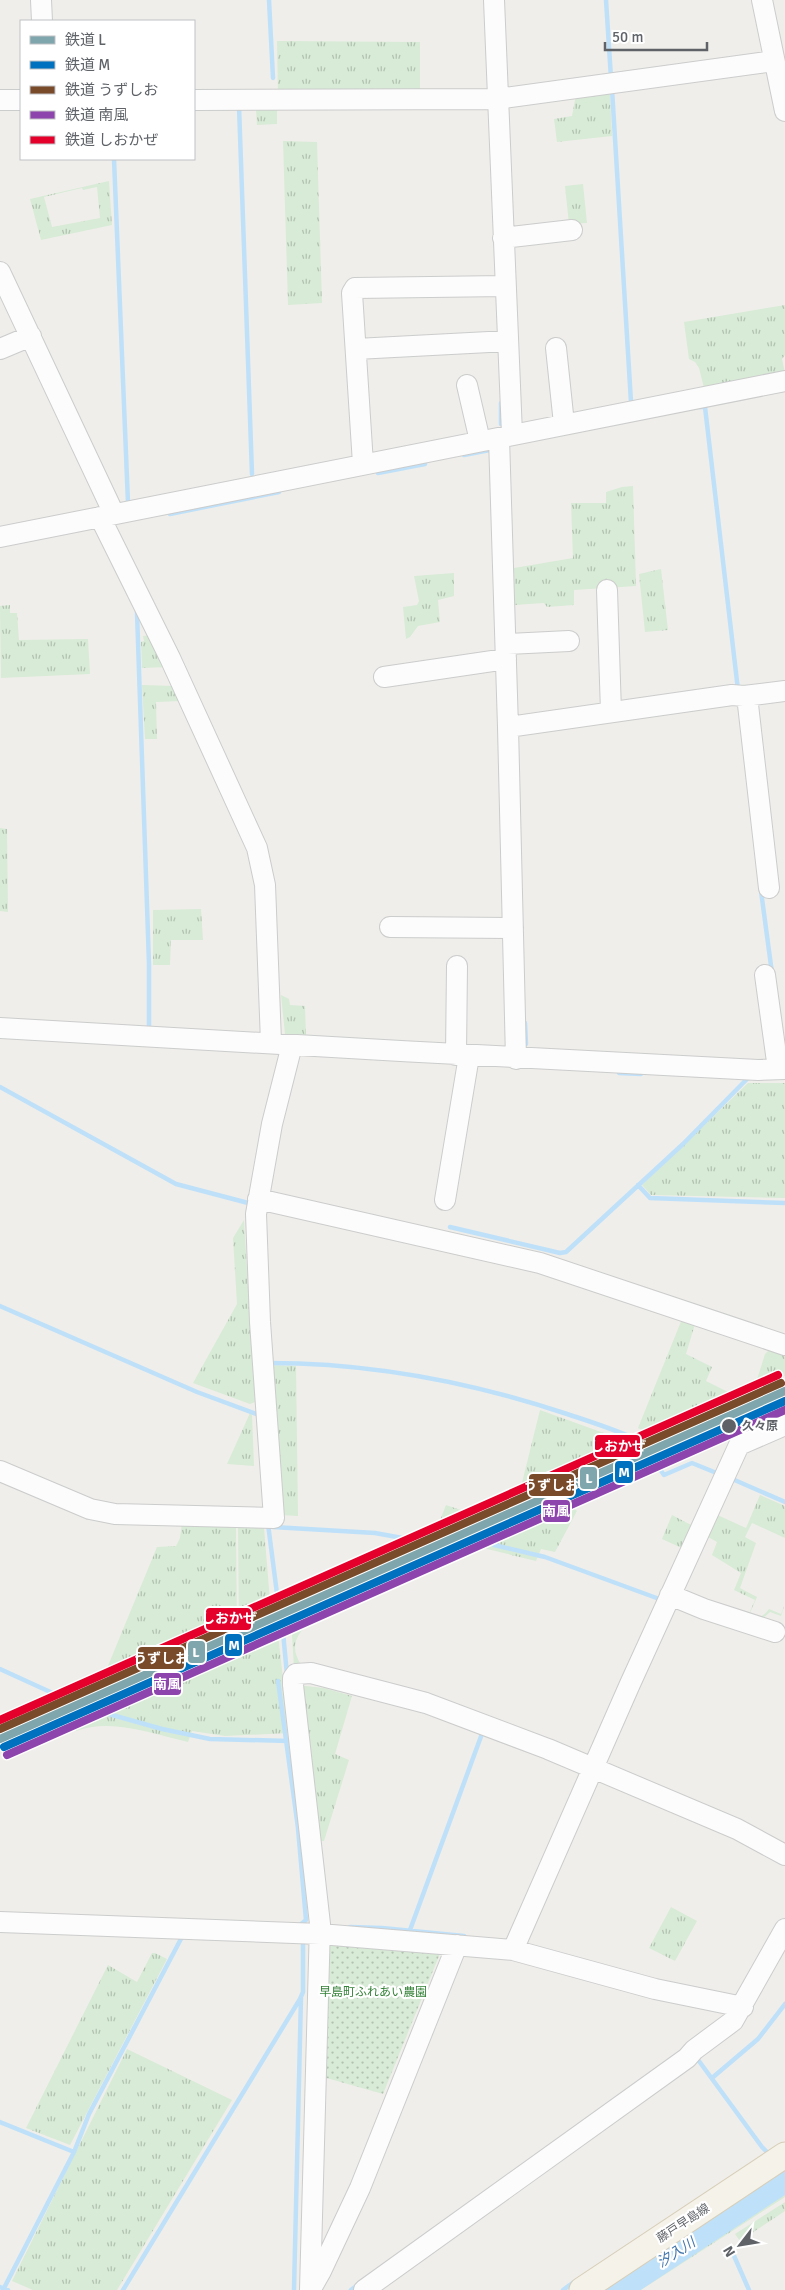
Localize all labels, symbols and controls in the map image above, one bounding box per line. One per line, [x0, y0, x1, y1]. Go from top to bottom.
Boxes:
legend [20, 20, 195, 160]
scale bar [605, 20, 708, 52]
text: 50 m [612, 28, 643, 46]
text: 鉄道 L [65, 31, 106, 49]
text: 鉄道 M [65, 56, 110, 74]
text: 鉄道 うずしお [65, 81, 158, 99]
text: 鉄道 南風 [65, 106, 128, 124]
text: 鉄道 しおかぜ [65, 131, 158, 149]
marker: 久々原 [720, 1417, 738, 1435]
place label: 久々原 [742, 1419, 778, 1434]
line badge: しおかぜ [594, 1434, 641, 1458]
text: しおかぜ [590, 1438, 646, 1455]
line badge: M [614, 1460, 634, 1484]
text: M [618, 1464, 630, 1481]
line badge: L [579, 1466, 598, 1490]
text: L [585, 1470, 593, 1487]
line badge: うずしお [528, 1473, 575, 1497]
text: うずしお [523, 1477, 579, 1494]
line badge: 南風 [542, 1499, 571, 1523]
text: 南風 [542, 1503, 570, 1520]
line badge: しおかぜ [205, 1607, 252, 1631]
text: しおかぜ [201, 1610, 257, 1627]
line badge: M [224, 1633, 243, 1657]
text: M [228, 1637, 240, 1654]
line badge: L [187, 1640, 206, 1664]
text: L [192, 1644, 200, 1661]
line badge: うずしお [137, 1646, 185, 1670]
text: うずしお [133, 1650, 189, 1667]
line badge: 南風 [153, 1672, 182, 1696]
text: 南風 [153, 1676, 181, 1693]
park label: 早島町ふれあい農園 [319, 1985, 427, 2000]
street label: 藤戸早島線 [654, 2201, 713, 2246]
north arrow [715, 2220, 765, 2270]
water label: 汐入川 [654, 2233, 700, 2271]
text: N [719, 2243, 739, 2260]

